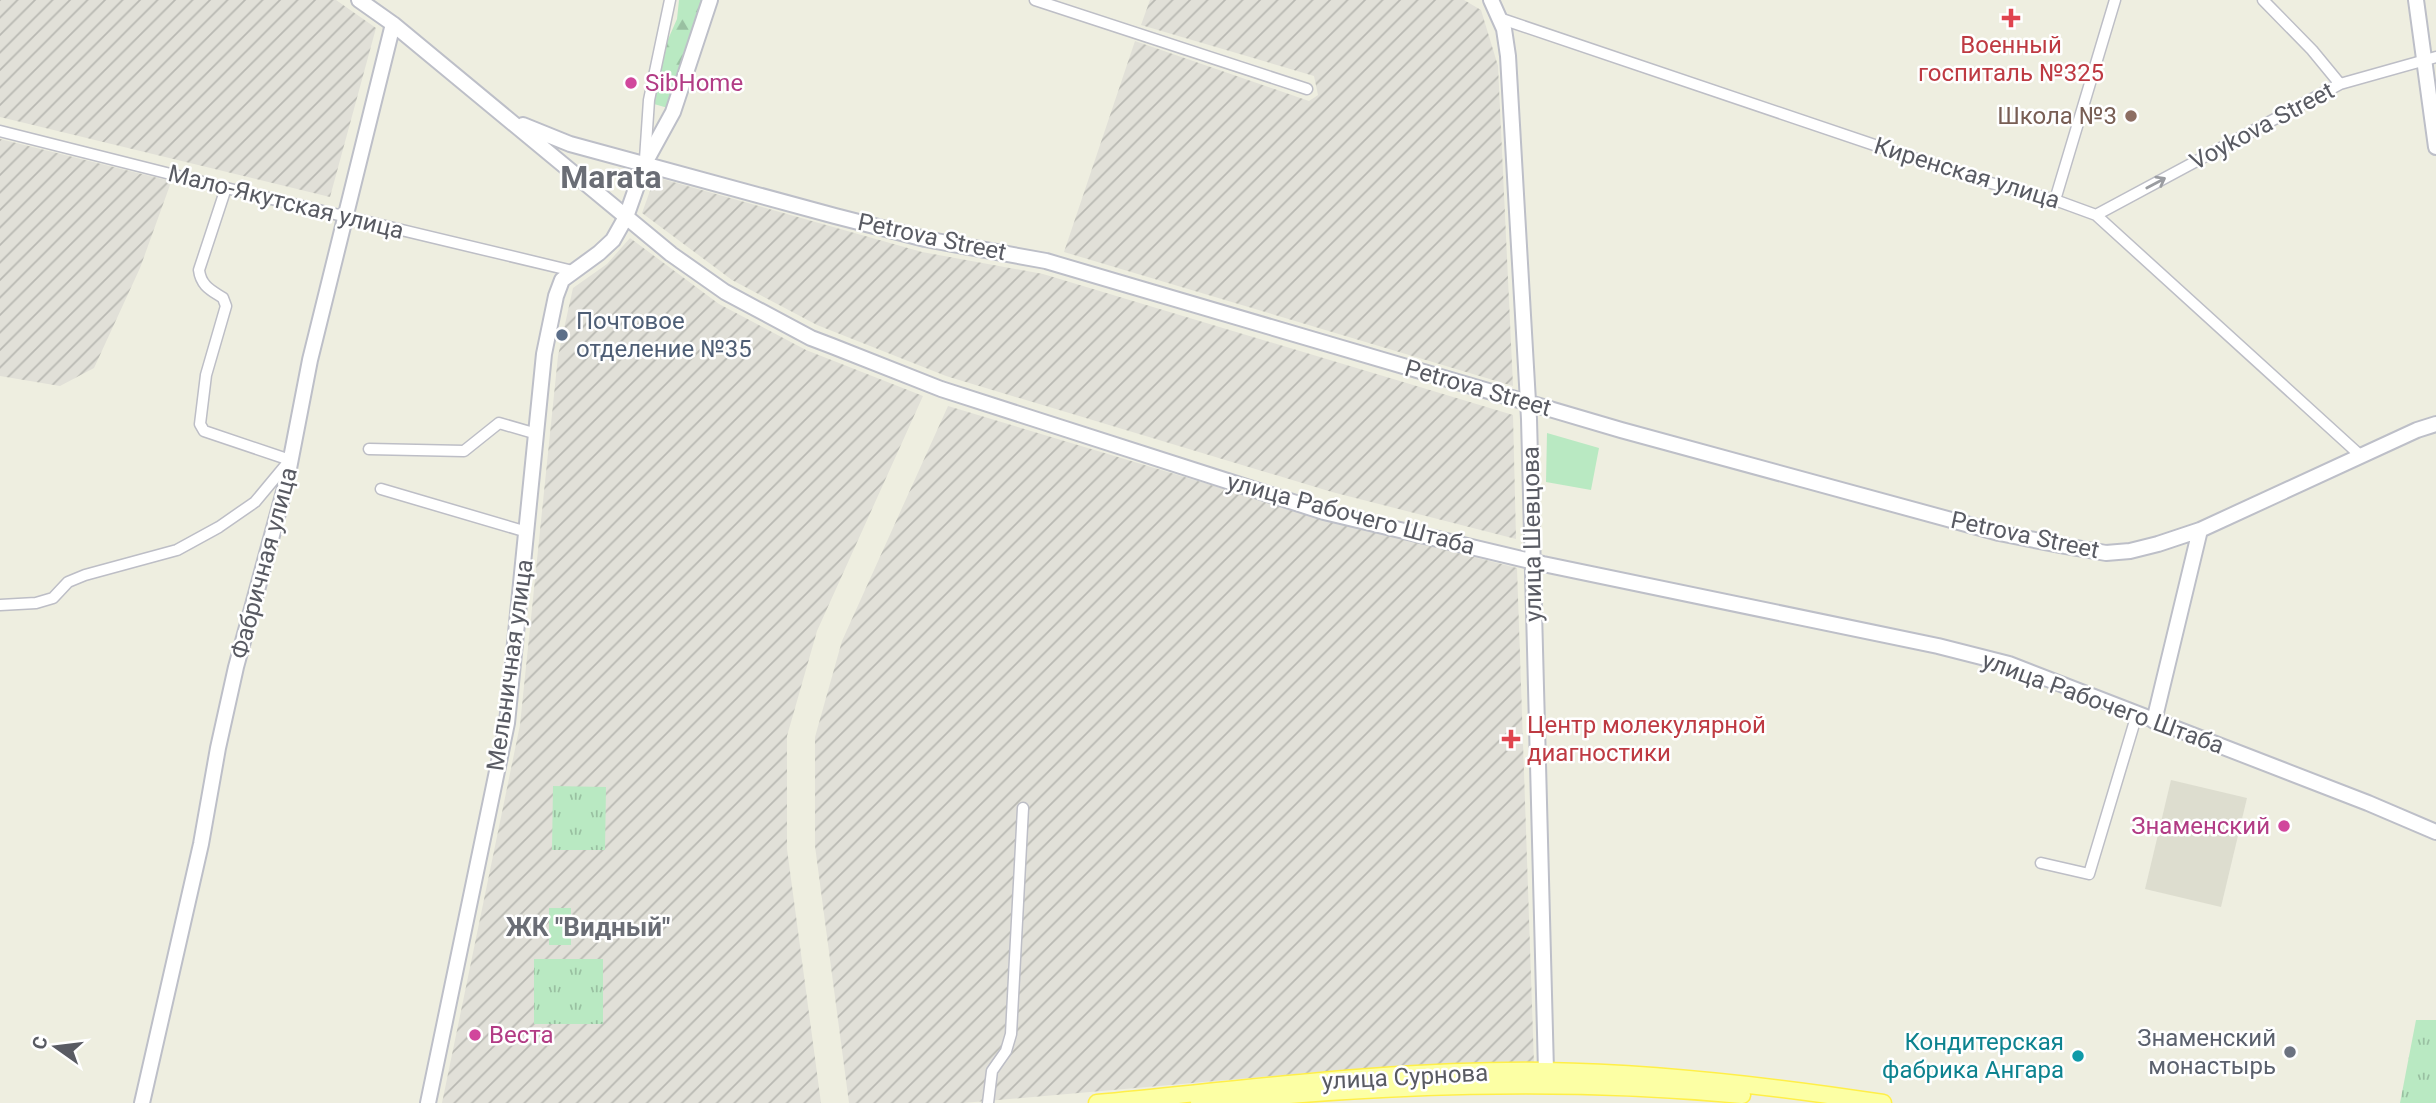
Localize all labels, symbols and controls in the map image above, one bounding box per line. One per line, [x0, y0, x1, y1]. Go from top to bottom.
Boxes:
marker: Военный госпиталь №325 [2001, 8, 2021, 28]
place label: Военный госпиталь №325 [1918, 31, 2104, 87]
place label: SibHome [645, 69, 743, 97]
marker: SibHome [623, 75, 639, 91]
street label: Voykova Street [2185, 76, 2339, 176]
place label: Школа №3 [1997, 102, 2117, 130]
marker: Школа №3 [2123, 108, 2139, 124]
street label: Киренская улица [1871, 131, 2063, 215]
district label: Marata [560, 158, 662, 196]
street label: Мало-Якутская улица [165, 159, 407, 245]
one-way arrow [2146, 175, 2166, 189]
street label: Petrova Street [855, 208, 1009, 266]
place label: Почтовое отделение №35 [576, 307, 752, 363]
marker: Почтовое отделение №35 [554, 327, 570, 343]
street label: Petrova Street [1402, 354, 1554, 422]
street label: улица Шевцова [1516, 446, 1548, 622]
street label: Фабричная улица [225, 464, 303, 662]
street label: улица Рабочего Штаба [1224, 467, 1478, 561]
street label: Petrova Street [1948, 506, 2102, 564]
street label: Мельничная улица [481, 557, 539, 773]
street label: улица Рабочего Штаба [1978, 646, 2228, 760]
place label: Центр молекулярной диагностики [1527, 711, 1766, 767]
marker: Центр молекулярной диагностики [1501, 729, 1521, 749]
place label: Знаменский [2131, 812, 2270, 840]
marker: Знаменский [2276, 818, 2292, 834]
district label: ЖК "Видный" [506, 912, 670, 942]
north arrow [21, 1012, 91, 1082]
place label: Веста [489, 1021, 554, 1049]
place label: Знаменский монастырь [2137, 1024, 2276, 1080]
marker: Веста [467, 1027, 483, 1043]
place label: Кондитерская фабрика Ангара [1882, 1028, 2064, 1084]
text: С [27, 1034, 53, 1052]
marker: Знаменский монастырь [2282, 1044, 2298, 1060]
marker: Кондитерская фабрика Ангара [2070, 1048, 2086, 1064]
street label: улица Сурнова [1321, 1059, 1489, 1095]

